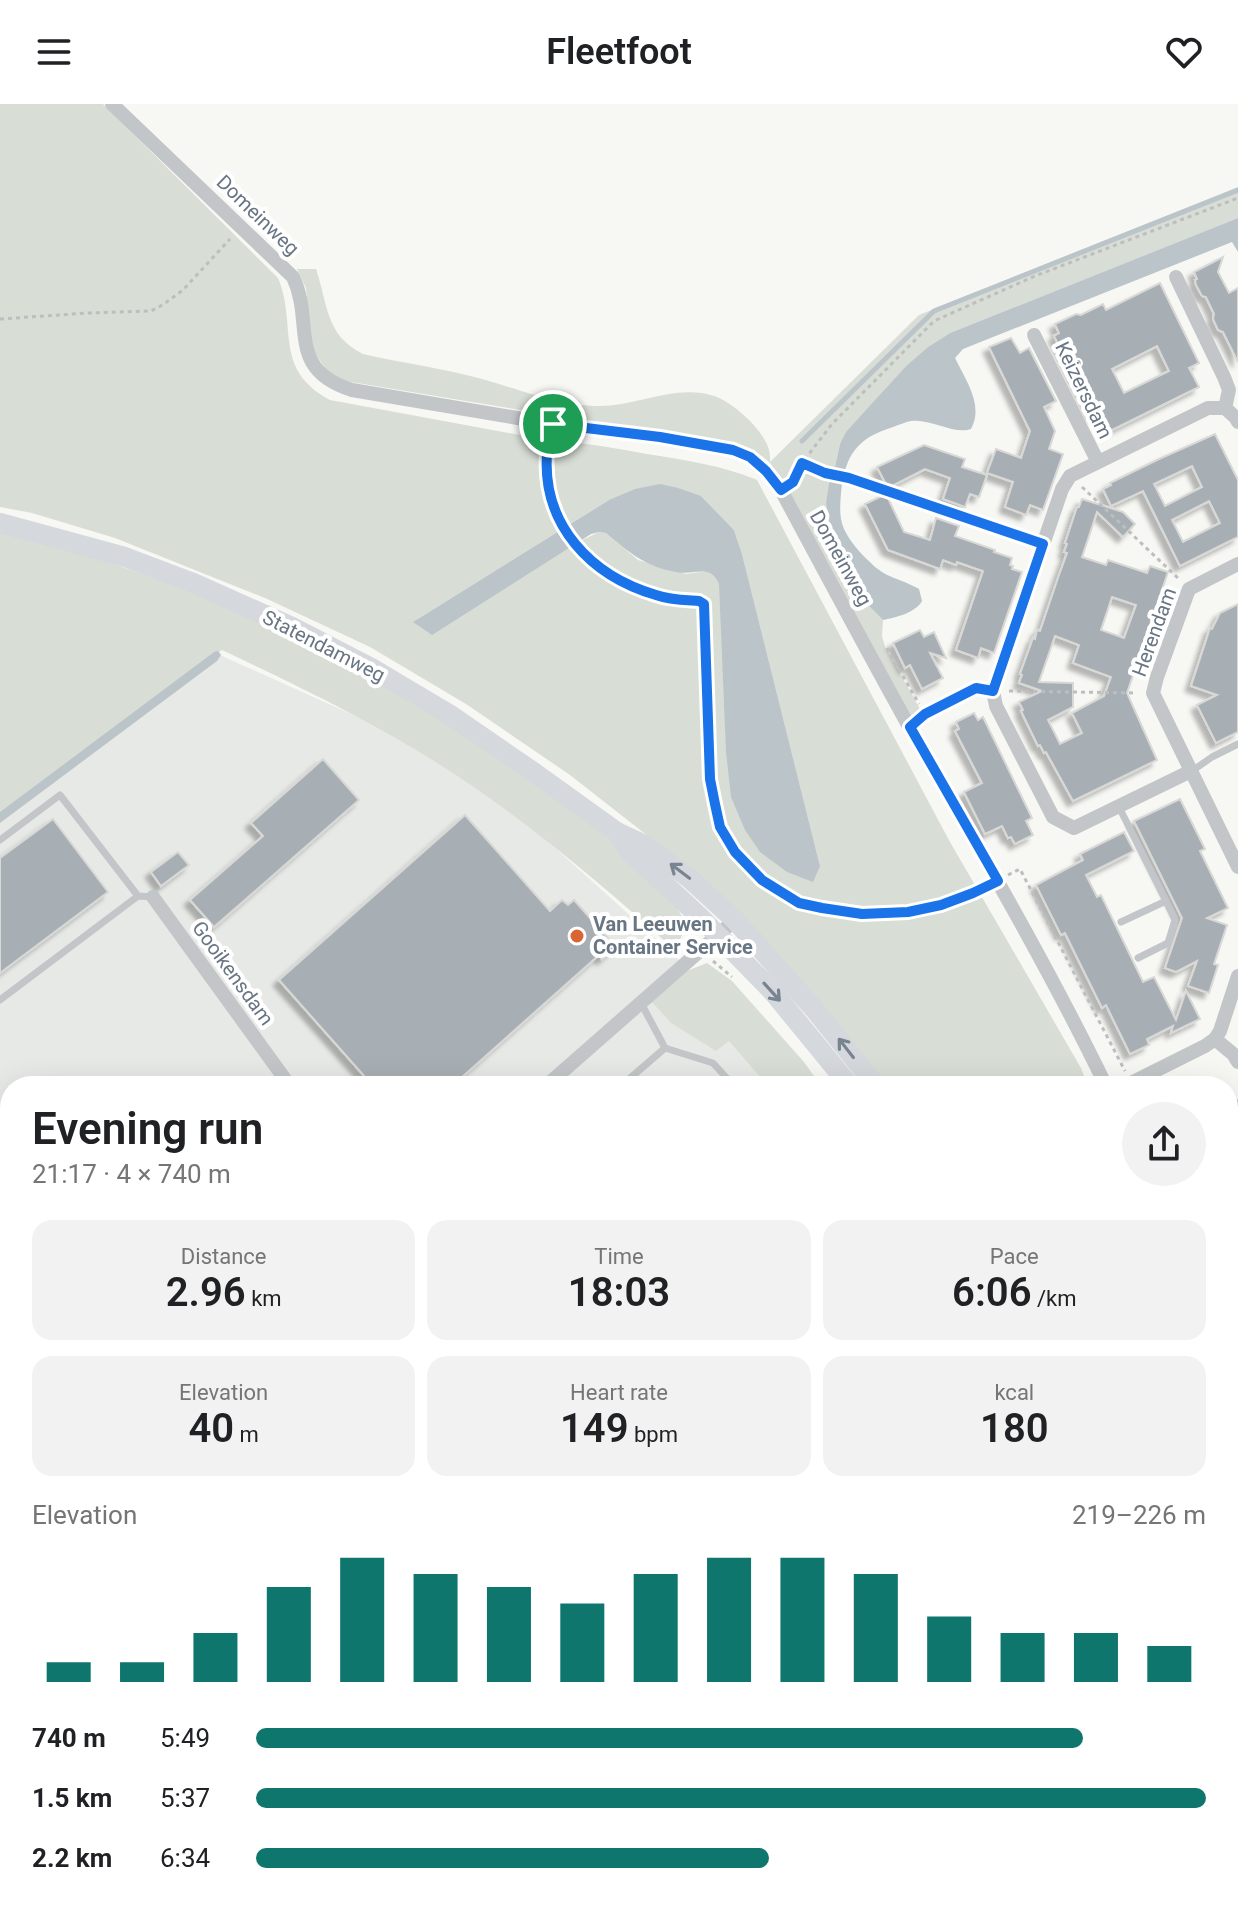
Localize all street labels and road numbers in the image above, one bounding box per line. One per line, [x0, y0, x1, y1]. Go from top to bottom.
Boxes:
street label: Domeinweg [212, 170, 304, 260]
street label: Keizersdam [1050, 338, 1118, 442]
street label: Domeinweg [805, 506, 877, 610]
street label: Herendam [1127, 584, 1181, 680]
street label: Statendamweg [259, 605, 389, 687]
street label: Gooikensdam [187, 916, 279, 1030]

